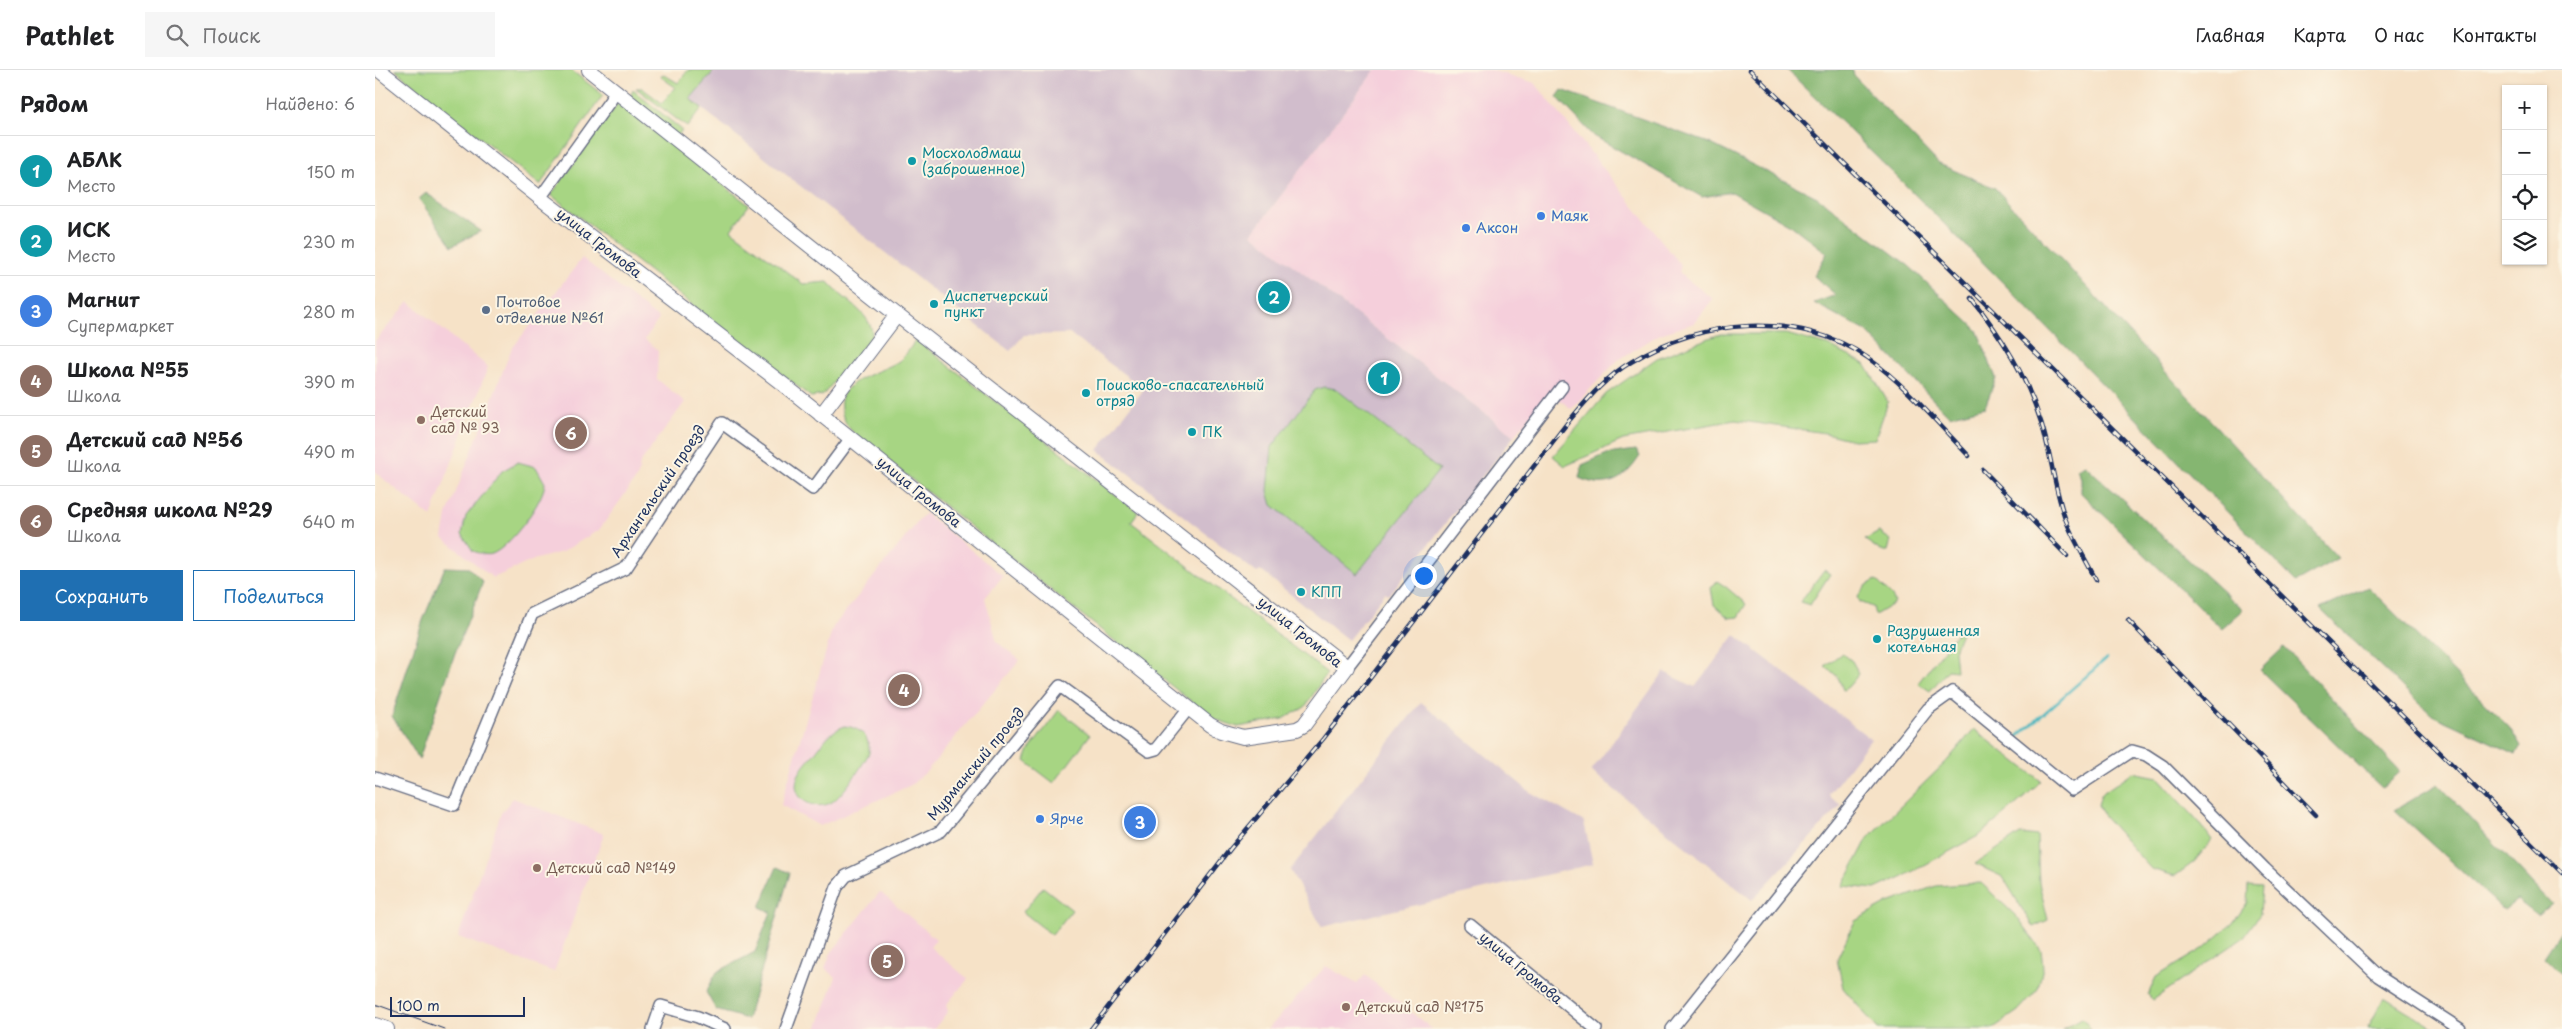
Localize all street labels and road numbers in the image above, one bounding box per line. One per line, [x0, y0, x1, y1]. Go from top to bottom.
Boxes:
street label: улица Громова [552, 203, 647, 283]
street label: Архангельский проезд [605, 420, 710, 561]
street label: улица Громова [873, 451, 966, 532]
street label: улица Громова [1254, 591, 1347, 672]
street label: Мурманский проезд [922, 703, 1029, 825]
street label: улица Громова [1475, 926, 1568, 1009]

